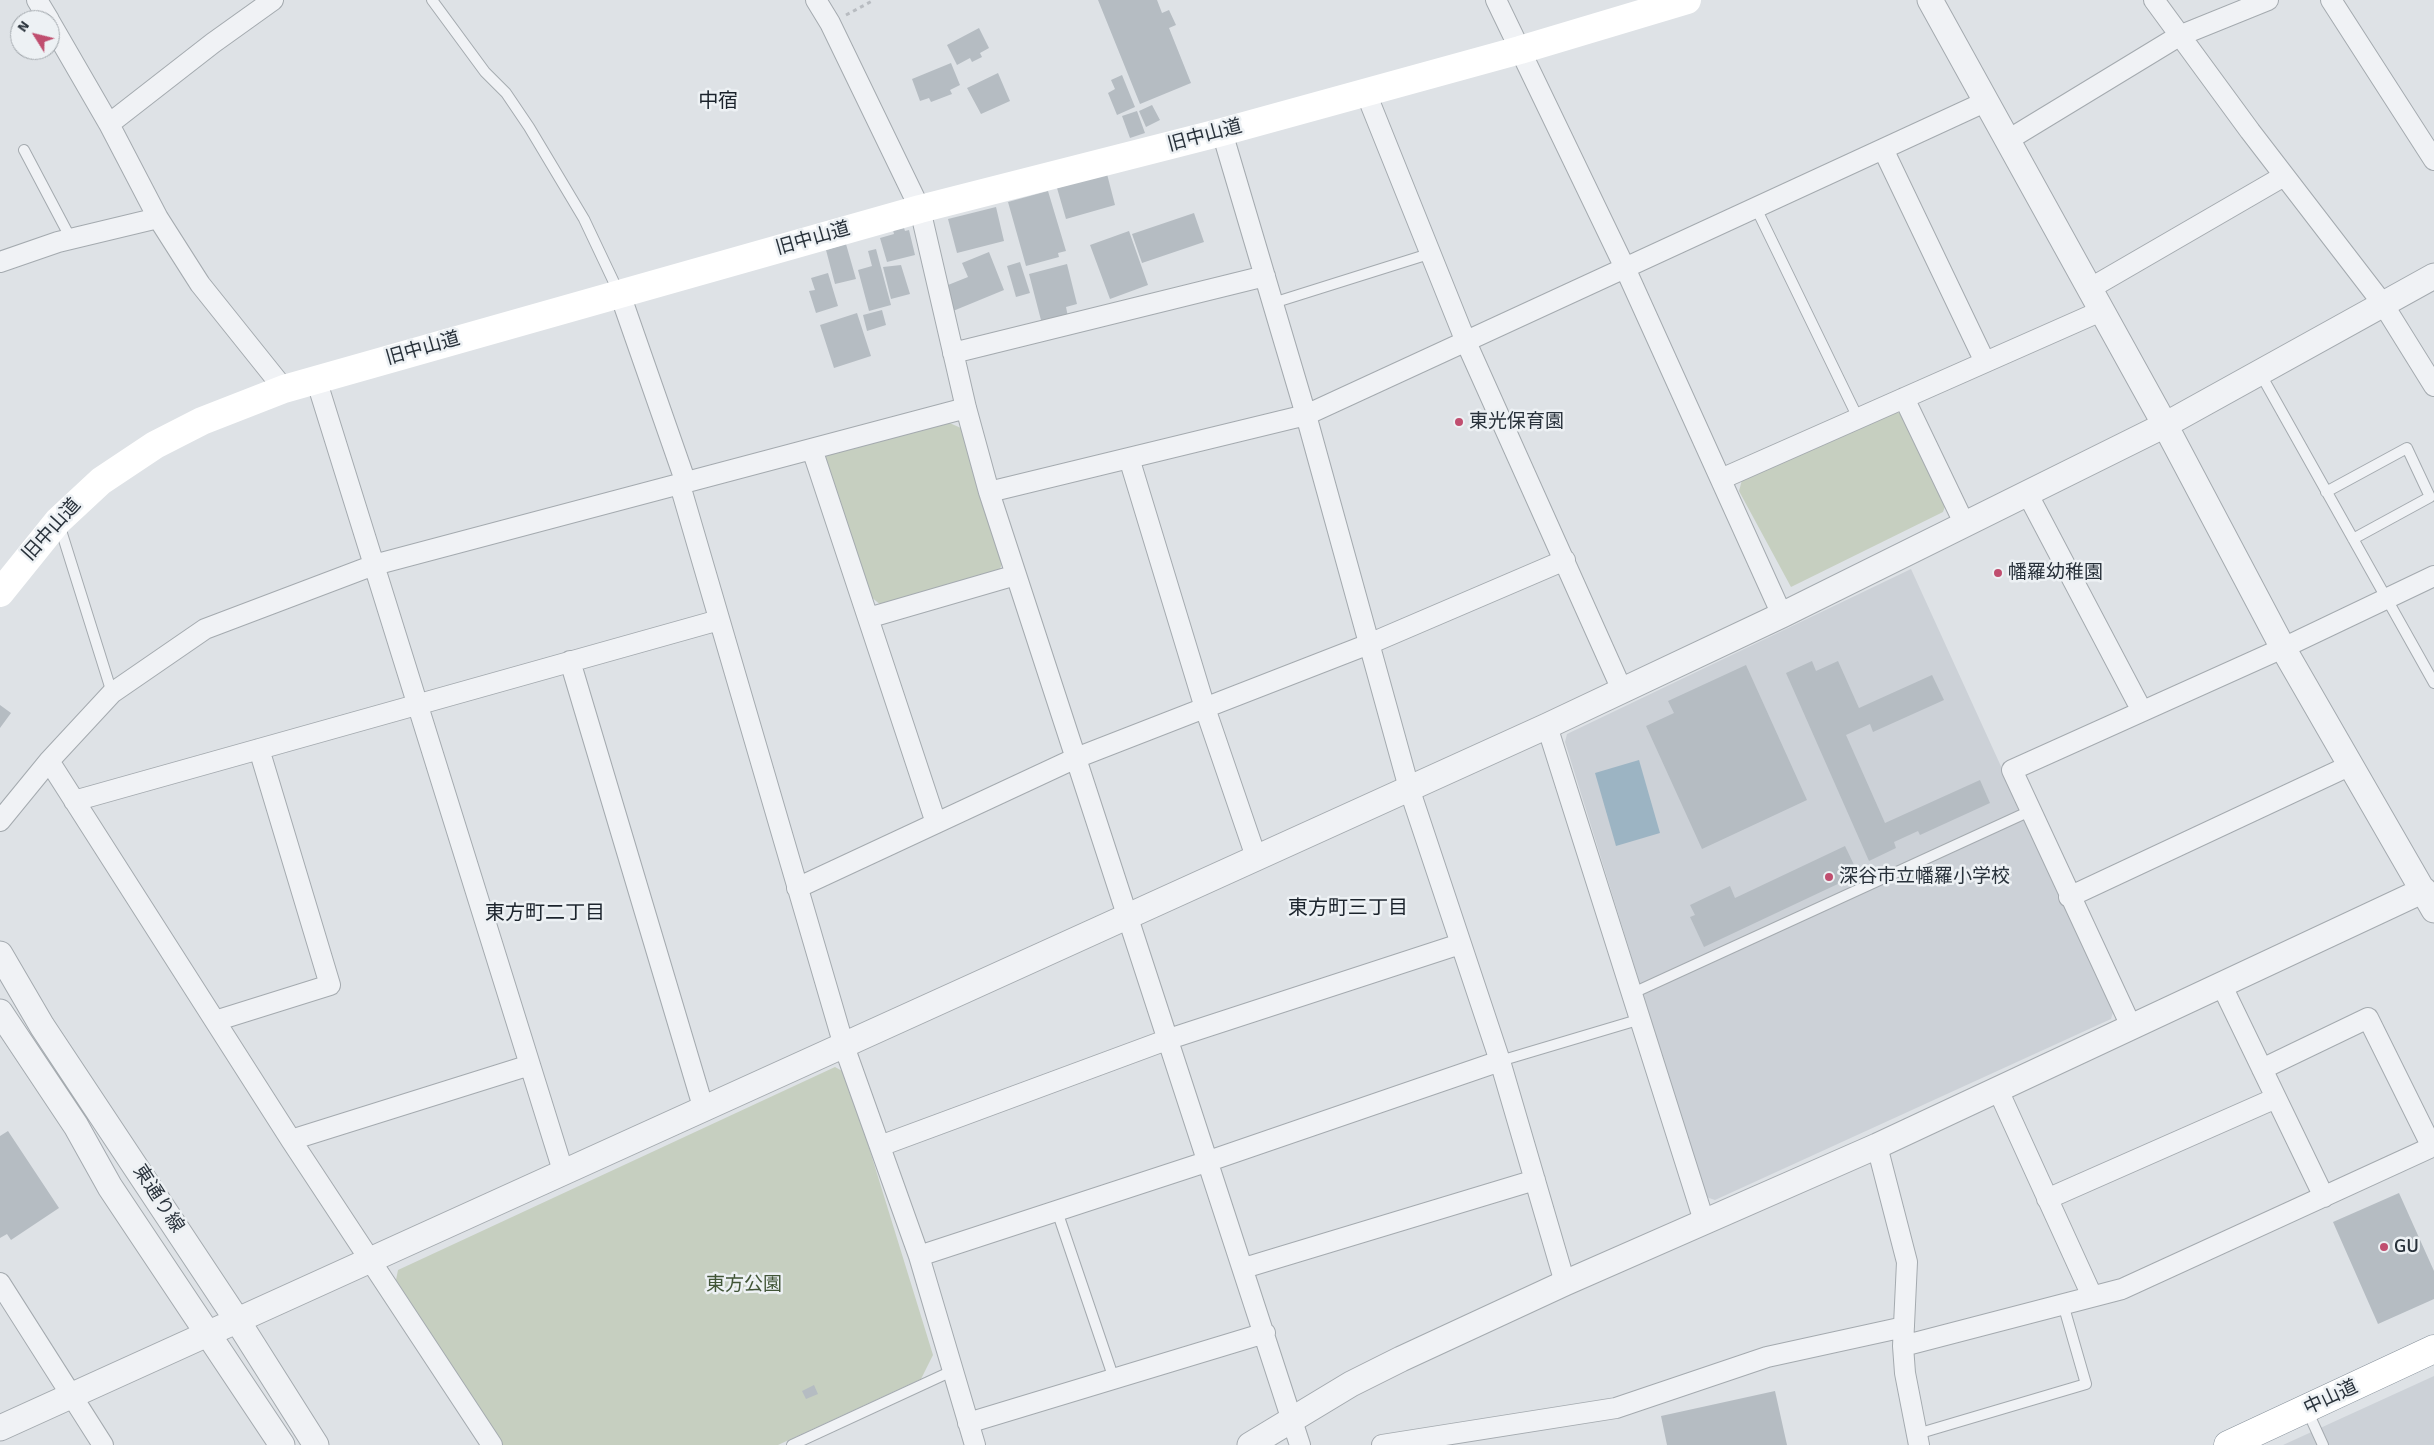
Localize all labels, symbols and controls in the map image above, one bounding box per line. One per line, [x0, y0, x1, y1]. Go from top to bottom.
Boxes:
north arrow [10, 10, 60, 60]
text: N [14, 18, 33, 35]
district label: 中宿 [698, 90, 738, 114]
street label: 旧中山道 [1165, 115, 1245, 157]
street label: 旧中山道 [773, 218, 853, 260]
street label: 旧中山道 [383, 328, 463, 370]
place label: 東光保育園 [1469, 411, 1564, 433]
marker: 東光保育園 [1453, 416, 1465, 428]
street label: 旧中山道 [18, 494, 86, 566]
place label: 幡羅幼稚園 [2008, 562, 2103, 584]
marker: 幡羅幼稚園 [1992, 567, 2004, 579]
place label: 深谷市立幡羅小学校 [1839, 866, 2010, 888]
marker: 深谷市立幡羅小学校 [1823, 871, 1835, 883]
district label: 東方町三丁目 [1288, 897, 1408, 921]
district label: 東方町二丁目 [485, 902, 605, 926]
street label: 東通り線 [128, 1161, 188, 1237]
place label: GU [2394, 1236, 2419, 1258]
marker: GU [2378, 1241, 2390, 1253]
park label: 東方公園 [706, 1274, 782, 1296]
street label: 中山道 [2300, 1376, 2362, 1420]

